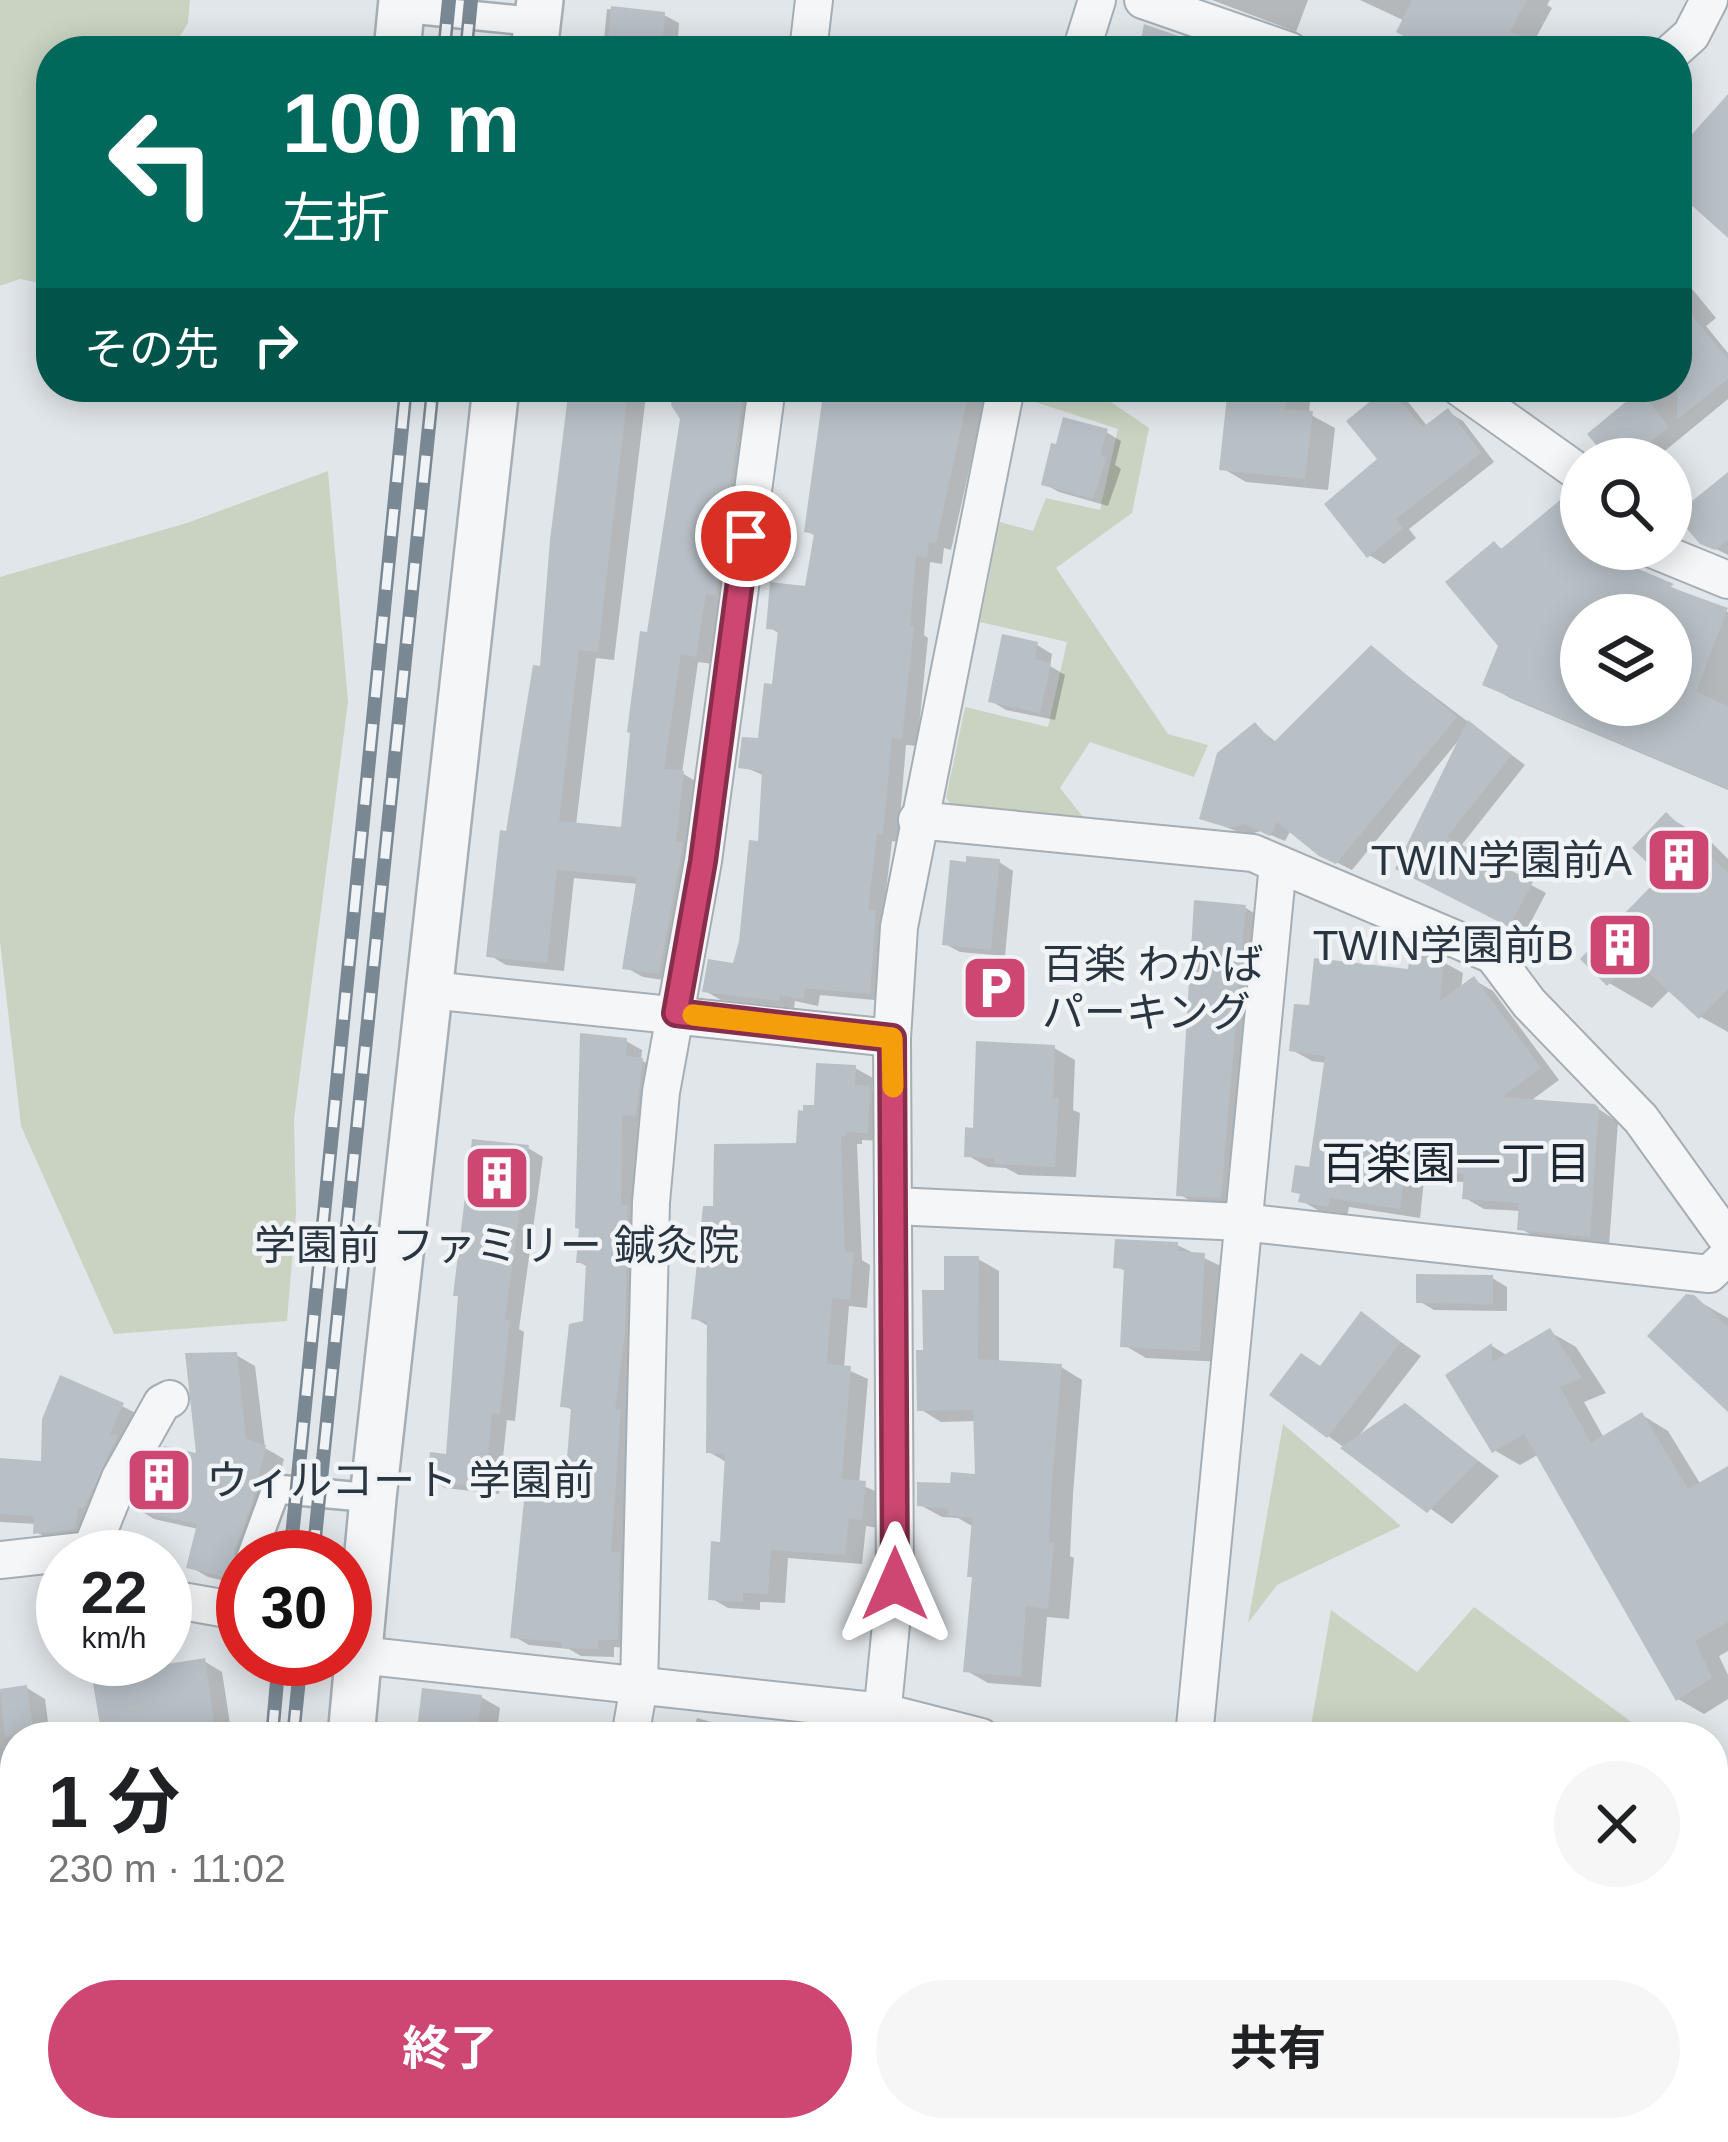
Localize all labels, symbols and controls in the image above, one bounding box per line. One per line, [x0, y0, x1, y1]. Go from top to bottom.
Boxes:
text: 100 m [282, 76, 520, 170]
icon: left [84, 84, 240, 240]
text: 左折 [282, 188, 390, 248]
icon: right [243, 312, 309, 378]
text: その先 [84, 324, 219, 375]
map controls [1560, 438, 1692, 726]
button: search [1560, 438, 1692, 570]
pin [695, 485, 797, 587]
icon: arrive [713, 503, 779, 569]
button: layers [1560, 594, 1692, 726]
building icon: TWIN学園前A [1644, 825, 1714, 895]
place label: TWIN学園前A [1371, 837, 1632, 884]
building icon: TWIN学園前B [1585, 910, 1655, 980]
place label: TWIN学園前B [1313, 922, 1574, 969]
place label: 百楽 わかば パーキング [1042, 941, 1264, 1036]
parking icon: 百楽 わかば パーキング [960, 953, 1030, 1023]
district label: 百楽園一丁目 [1321, 1138, 1591, 1189]
building icon: 学園前 ファミリー 鍼灸院 [462, 1143, 532, 1213]
place label: 学園前 ファミリー 鍼灸院 [254, 1222, 740, 1269]
building icon: ウィルコート 学園前 [124, 1445, 194, 1515]
place label: ウィルコート 学園前 [206, 1457, 595, 1504]
position arrow [832, 1521, 958, 1647]
speed limit sign: 30 [216, 1530, 372, 1686]
text: 22 [81, 1559, 147, 1626]
text: km/h [81, 1621, 147, 1654]
button: close [1554, 1761, 1680, 1887]
text: 1 分 [48, 1762, 180, 1842]
text: 230 m · 11:02 [48, 1847, 286, 1890]
button: 終了 [48, 1980, 852, 2118]
button: 共有 [876, 1980, 1680, 2118]

